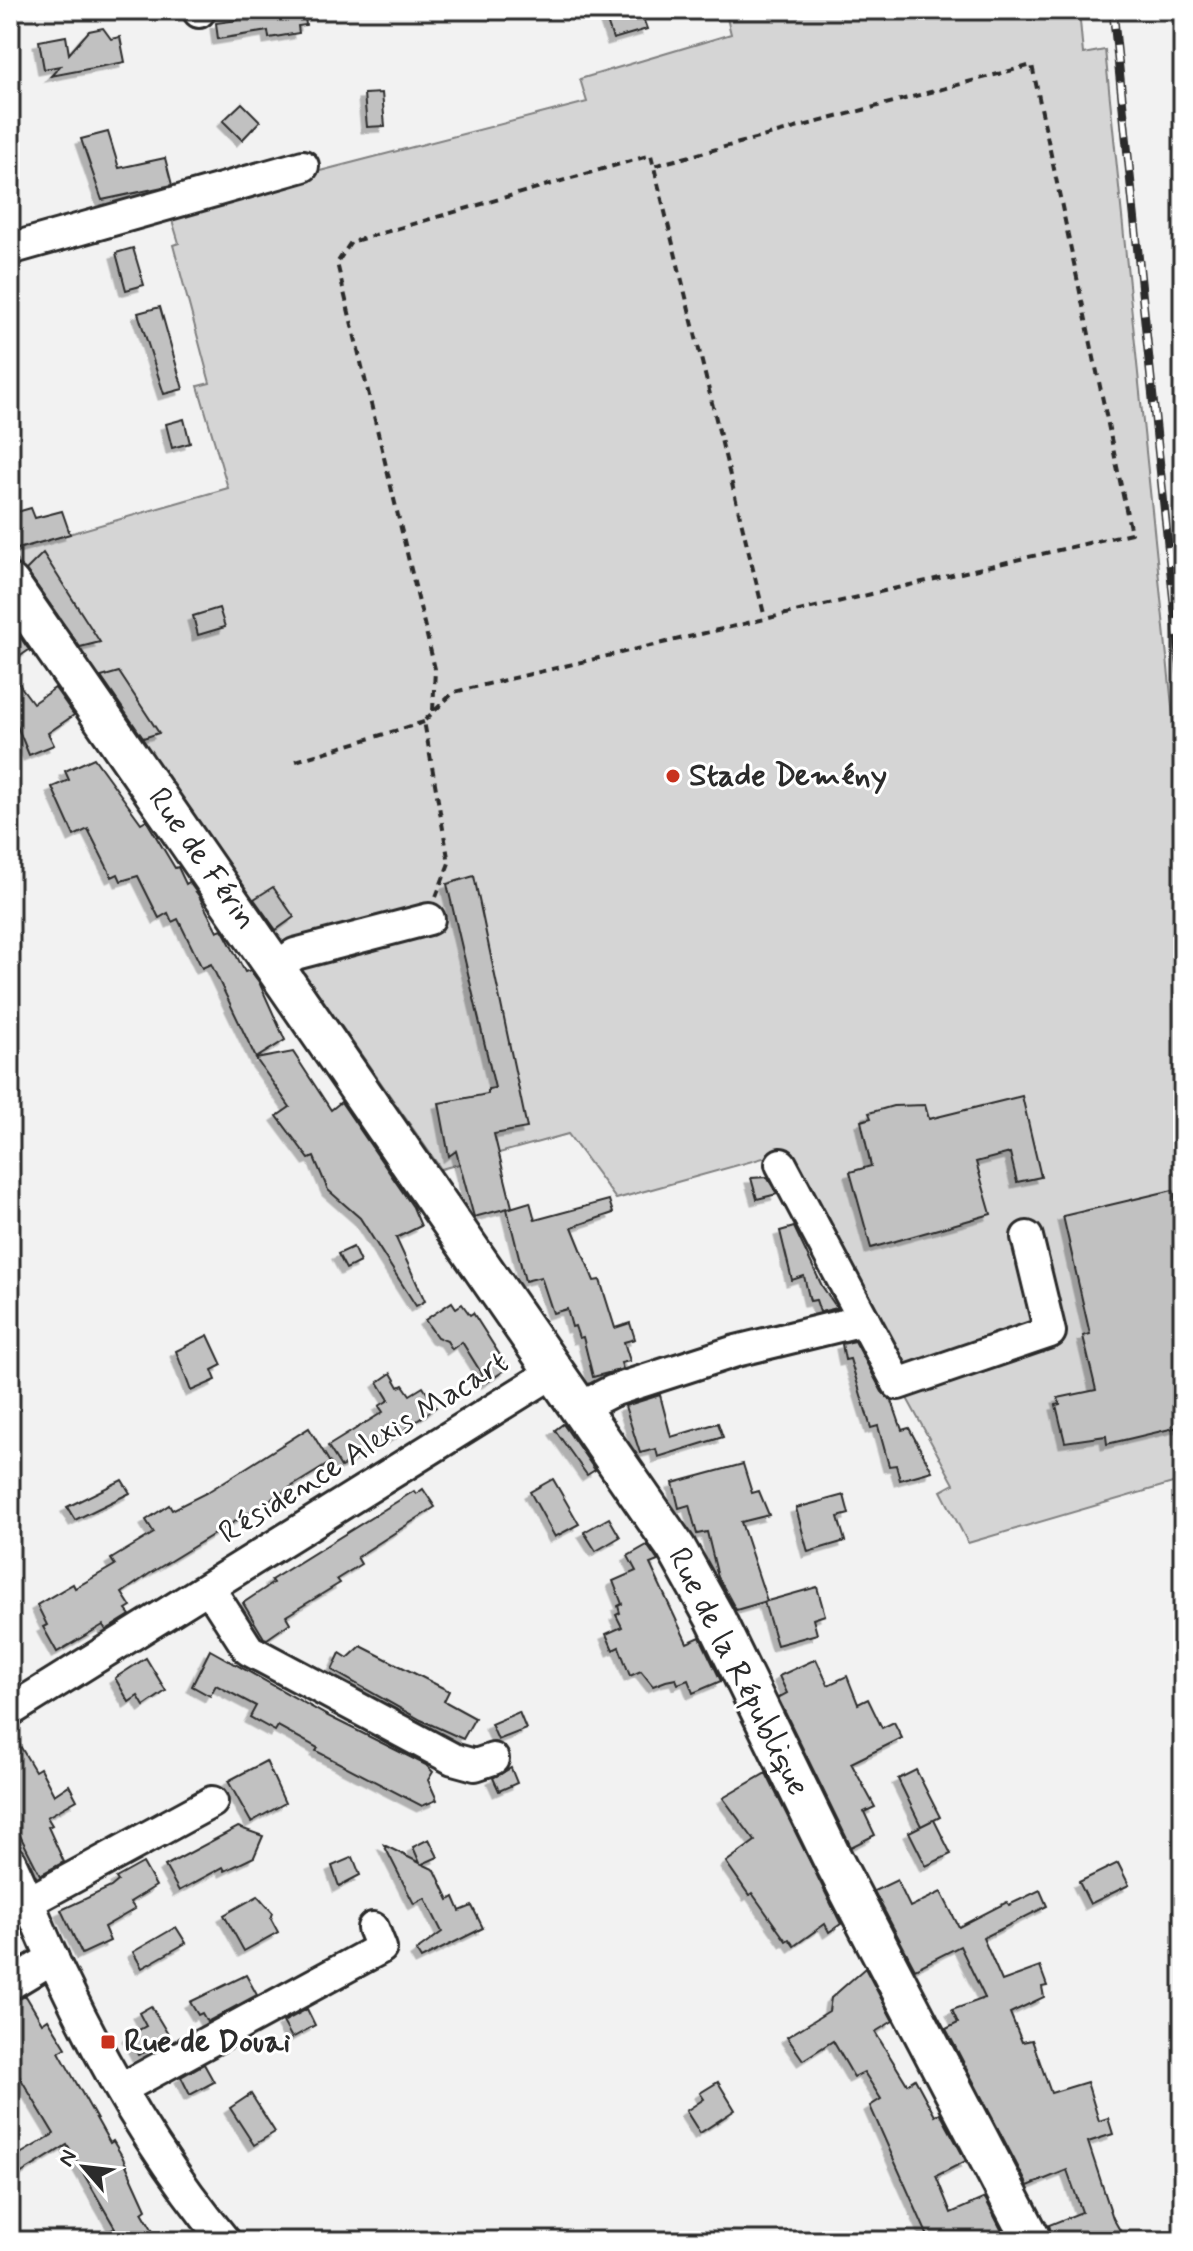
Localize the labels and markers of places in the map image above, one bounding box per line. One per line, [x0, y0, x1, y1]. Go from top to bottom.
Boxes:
place label: Stade Demény [689, 755, 887, 797]
marker: Stade Demény [664, 767, 682, 785]
place label: Rue de Douai [124, 2021, 291, 2063]
marker: Rue de Douai [99, 2033, 117, 2051]

